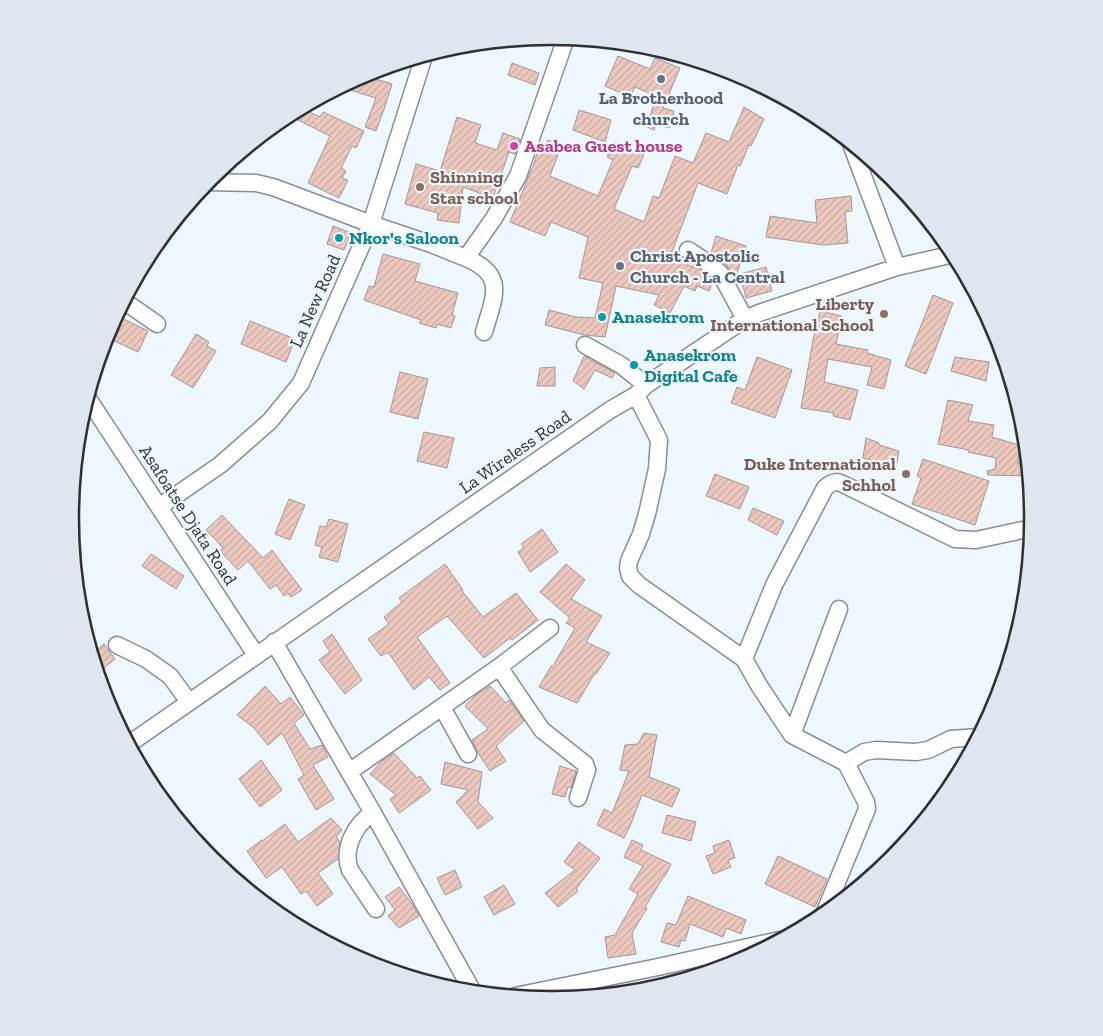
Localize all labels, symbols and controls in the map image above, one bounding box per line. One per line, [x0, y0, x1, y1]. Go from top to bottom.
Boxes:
marker: La Brotherhood church [655, 73, 667, 85]
place label: La Brotherhood church [599, 87, 724, 130]
place label: Asabea Guest house [524, 135, 683, 157]
marker: Asabea Guest house [508, 140, 520, 152]
place label: Shinning Star school [430, 166, 518, 209]
marker: Shinning Star school [414, 181, 426, 193]
place label: Nkor's Saloon [349, 227, 459, 249]
marker: Nkor's Saloon [333, 232, 345, 244]
place label: Christ Apostolic Church - La Central [630, 245, 785, 288]
street label: La New Road [285, 251, 345, 351]
marker: Christ Apostolic Church - La Central [614, 260, 626, 272]
place label: Liberty International School [710, 293, 874, 336]
place label: Anasekrom [612, 306, 704, 328]
marker: Liberty International School [878, 308, 890, 320]
marker: Anasekrom [596, 311, 608, 323]
place label: Anasekrom Digital Cafe [644, 344, 738, 387]
marker: Anasekrom Digital Cafe [628, 359, 640, 371]
street label: La Wireless Road [455, 405, 575, 499]
street label: Asafoatse Djata Road [134, 441, 242, 589]
place label: Duke International Schhol [744, 453, 896, 496]
marker: Duke International Schhol [900, 468, 912, 480]

